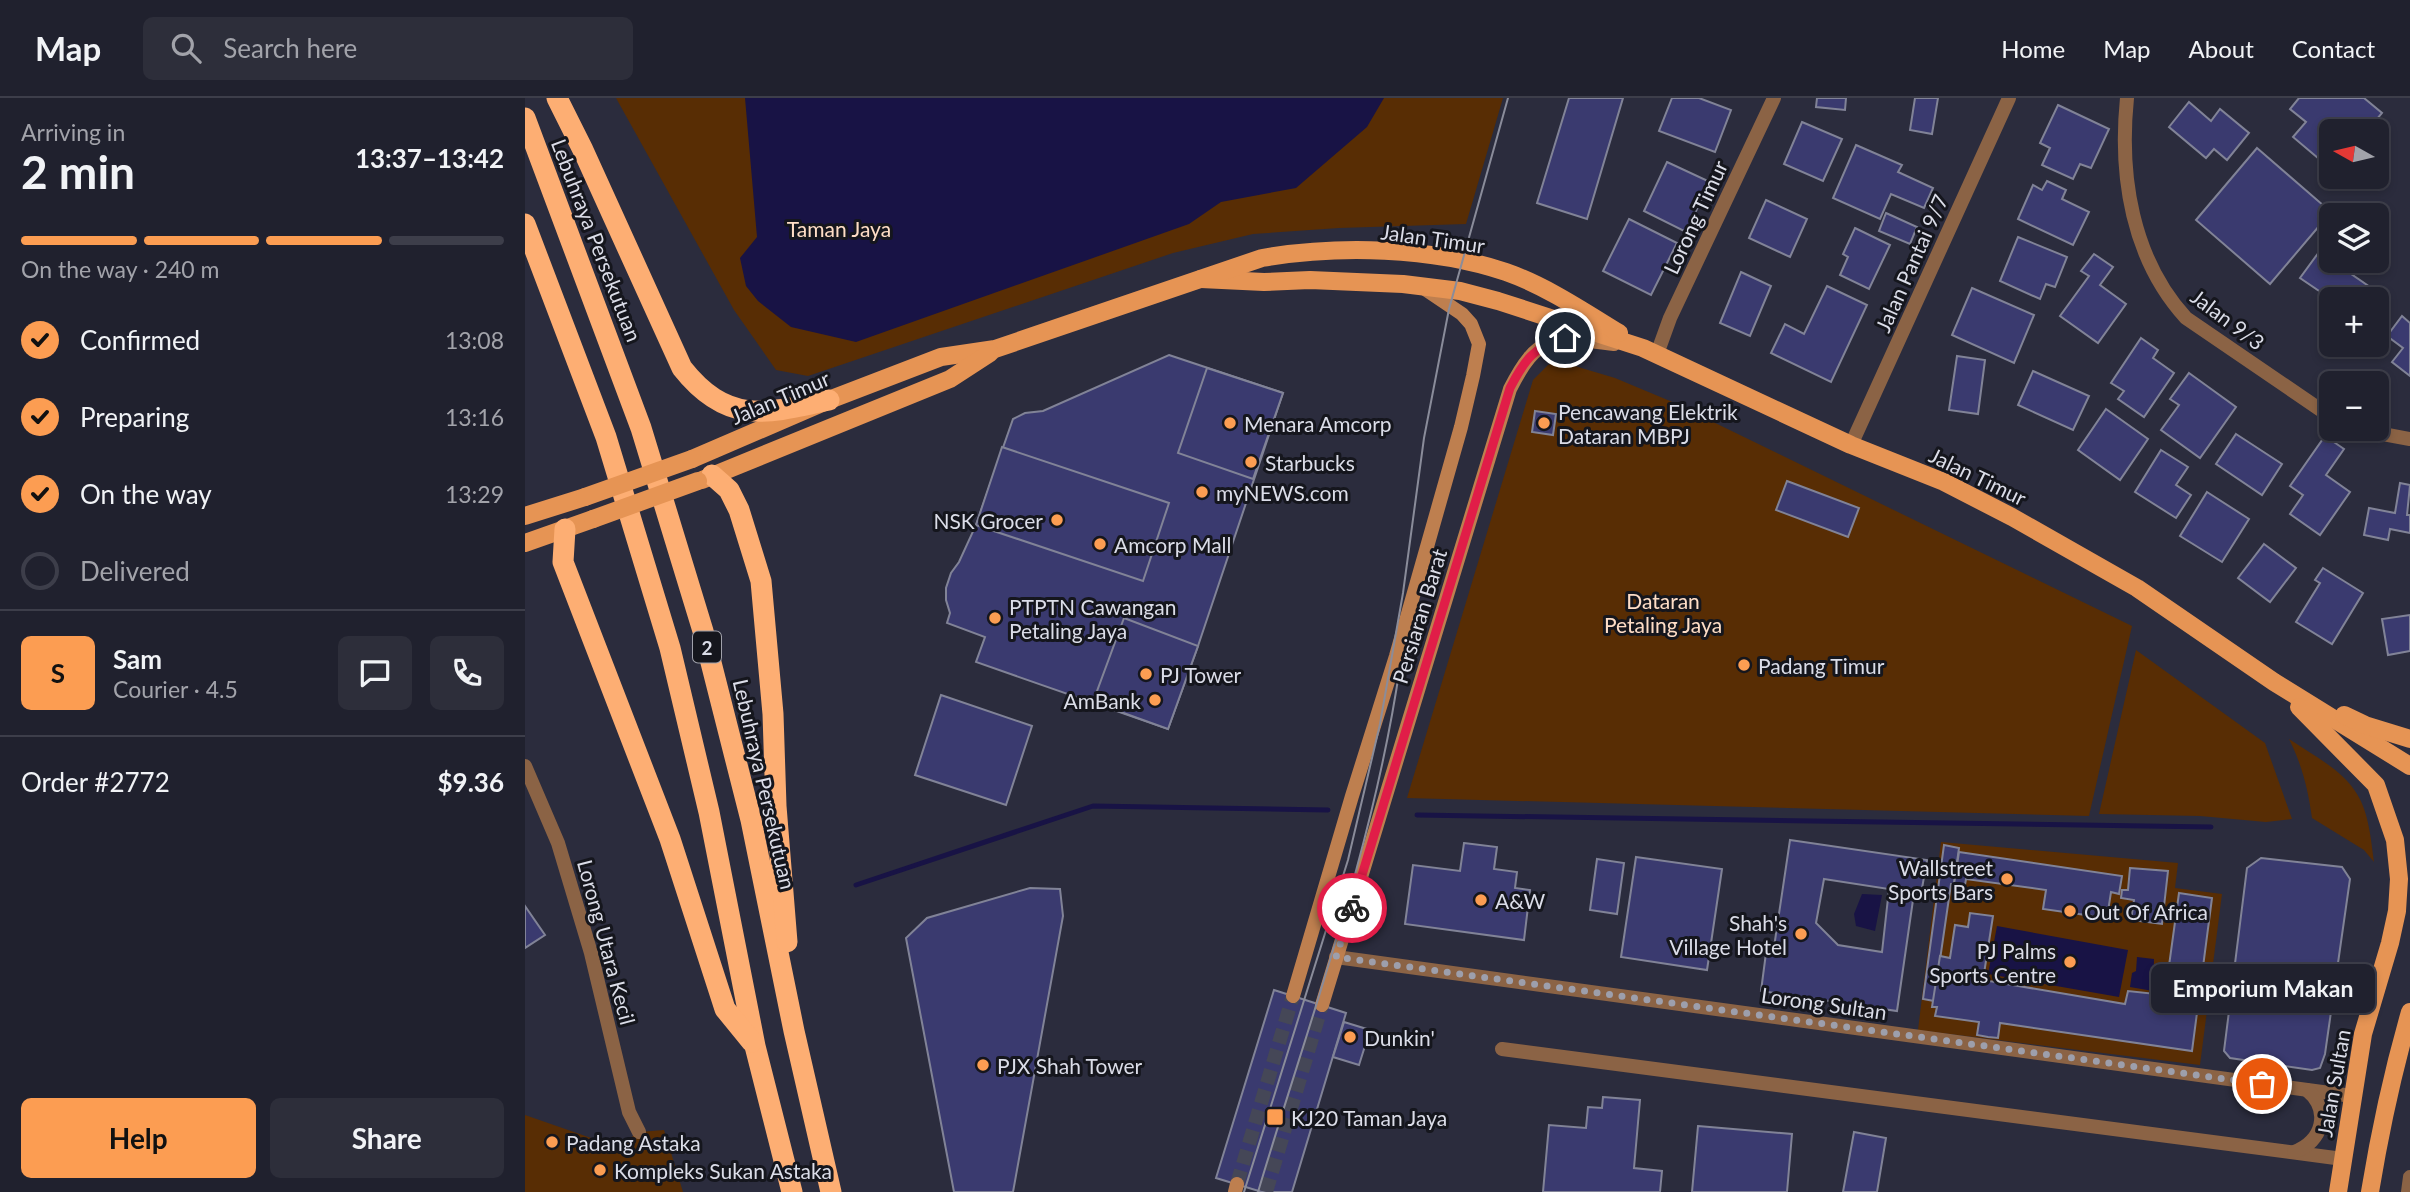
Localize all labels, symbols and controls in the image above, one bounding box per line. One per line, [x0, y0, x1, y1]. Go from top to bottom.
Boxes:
search box [143, 17, 633, 80]
text: Map [35, 28, 101, 68]
icon: search [167, 29, 205, 67]
text: Search here [223, 32, 357, 64]
text: Home [2001, 34, 2065, 63]
text: Map [2103, 34, 2151, 63]
text: About [2189, 34, 2254, 63]
text: Contact [2292, 34, 2375, 63]
text: Arriving in [21, 118, 125, 146]
north arrow [2319, 119, 2389, 189]
map controls [2319, 119, 2389, 441]
street label: Lebuhraya Persekutuan [547, 135, 647, 345]
text: 13:37–13:42 [355, 142, 504, 174]
text: 2 min [21, 144, 135, 199]
street label: Lorong Timur [1658, 156, 1732, 278]
street label: Jalan Pantai 9/7 [1870, 190, 1952, 336]
button: layers [2319, 203, 2389, 273]
park label: Taman Jaya [787, 216, 891, 241]
street label: Jalan Timur [1379, 218, 1487, 258]
text: On the way · 240 m [21, 255, 220, 283]
street label: Jalan 9/3 [2186, 283, 2270, 355]
button: + [2319, 287, 2389, 357]
pin [1535, 308, 1595, 368]
icon: home [1546, 319, 1584, 357]
icon: check [21, 321, 59, 359]
text: Confirmed [80, 324, 200, 356]
text: 13:08 [445, 326, 504, 354]
street label: Jalan Timur [727, 365, 833, 429]
button: − [2319, 371, 2389, 441]
icon: check [21, 398, 59, 436]
place label: Pencawang Elektrik Dataran MBPJ [1558, 399, 1738, 448]
text: Preparing [80, 401, 189, 433]
text: 13:16 [445, 403, 504, 431]
place label: Menara Amcorp [1244, 411, 1392, 436]
marker: Menara Amcorp [1222, 415, 1238, 431]
marker: Pencawang Elektrik Dataran MBPJ [1536, 415, 1552, 431]
street label: Jalan Timur [1925, 442, 2031, 510]
place label: Starbucks [1265, 450, 1355, 475]
marker: Starbucks [1243, 454, 1259, 470]
icon: check [21, 475, 59, 513]
text: On the way [80, 478, 212, 510]
text: 13:29 [445, 480, 504, 508]
place label: myNEWS.com [1216, 480, 1349, 505]
marker: myNEWS.com [1194, 484, 1210, 500]
place label: NSK Grocer [933, 508, 1043, 533]
marker: NSK Grocer [1049, 512, 1065, 528]
place label: Amcorp Mall [1114, 532, 1232, 557]
marker: Amcorp Mall [1092, 536, 1108, 552]
street label: Persiaran Barat [1387, 545, 1451, 686]
text: Delivered [80, 555, 190, 587]
park label: Dataran Petaling Jaya [1604, 588, 1722, 637]
place label: PTPTN Cawangan Petaling Jaya [1009, 594, 1176, 643]
marker: PTPTN Cawangan Petaling Jaya [987, 610, 1003, 626]
road number: 2 [693, 632, 721, 662]
button: chat [338, 636, 412, 710]
button: phone [430, 636, 504, 710]
text: Sam [113, 643, 162, 675]
place label: Padang Timur [1758, 653, 1885, 678]
text: S [51, 657, 65, 689]
marker: Padang Timur [1736, 657, 1752, 673]
place label: PJ Tower [1160, 662, 1242, 687]
marker: PJ Tower [1138, 666, 1154, 682]
text: Courier · 4.5 [113, 675, 238, 703]
street label: Lebuhraya Persekutuan [729, 676, 801, 892]
place label: AmBank [1064, 688, 1141, 713]
marker: AmBank [1147, 692, 1163, 708]
text: Order #2772 [21, 766, 170, 798]
text: $9.36 [438, 766, 504, 798]
place label: Wallstreet Sports Bars [1888, 855, 1993, 904]
street label: Lorong Utara Kecil [573, 857, 641, 1027]
marker: Wallstreet Sports Bars [1999, 871, 2015, 887]
courier [1317, 873, 1387, 943]
place label: A&W [1495, 888, 1546, 913]
icon: bike [1333, 889, 1371, 927]
marker: A&W [1473, 892, 1489, 908]
place label: Out Of Africa [2084, 899, 2208, 924]
marker: Out Of Africa [2062, 903, 2078, 919]
place label: Shah's Village Hotel [1669, 910, 1787, 959]
marker: Shah's Village Hotel [1793, 926, 1809, 942]
place label: PJ Palms Sports Centre [1929, 938, 2056, 987]
marker: PJ Palms Sports Centre [2062, 954, 2078, 970]
callout: Emporium Makan [2150, 965, 2374, 1014]
text: Emporium Makan [2173, 974, 2353, 1002]
street label: Lorong Sultan [1760, 982, 1888, 1024]
place label: Dunkin' [1364, 1025, 1435, 1050]
street label: Jalan Sultan [2311, 1027, 2355, 1139]
marker: Dunkin' [1342, 1029, 1358, 1045]
place label: PJX Shah Tower [997, 1053, 1143, 1078]
pin [2232, 1054, 2292, 1114]
marker: PJX Shah Tower [975, 1057, 991, 1073]
icon: bag [2243, 1065, 2281, 1103]
button: Help [21, 1098, 256, 1178]
button: Share [270, 1098, 504, 1178]
place label: KJ20 Taman Jaya [1291, 1105, 1447, 1130]
marker: KJ20 Taman Jaya [1265, 1107, 1285, 1127]
place label: Padang Astaka [566, 1130, 701, 1155]
marker: Padang Astaka [544, 1134, 560, 1150]
place label: Kompleks Sukan Astaka [614, 1158, 832, 1183]
marker: Kompleks Sukan Astaka [592, 1162, 608, 1178]

